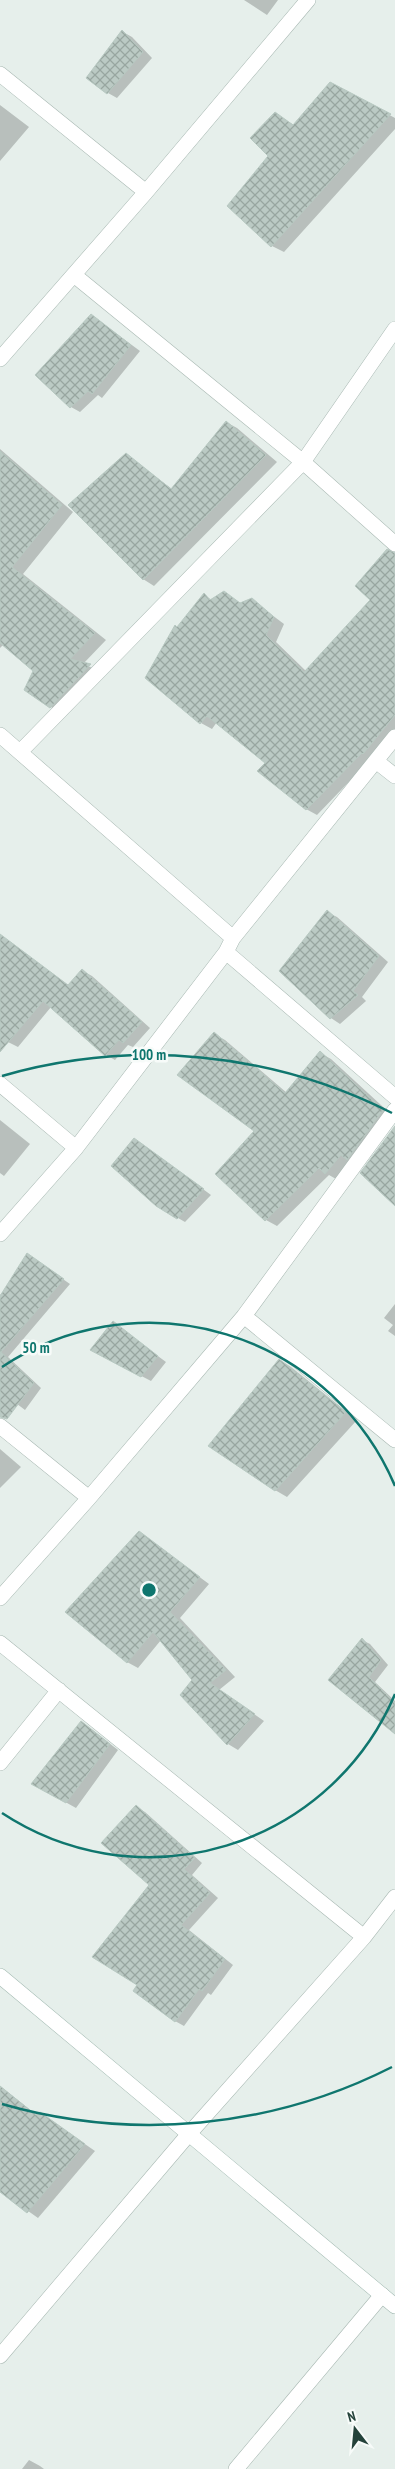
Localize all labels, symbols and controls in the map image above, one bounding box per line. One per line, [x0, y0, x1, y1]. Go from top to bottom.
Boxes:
text: 100 m [132, 1045, 166, 1064]
text: 50 m [22, 1338, 50, 1357]
centre of rings [140, 1581, 158, 1599]
north arrow [330, 2404, 380, 2454]
text: N [345, 2407, 358, 2426]

